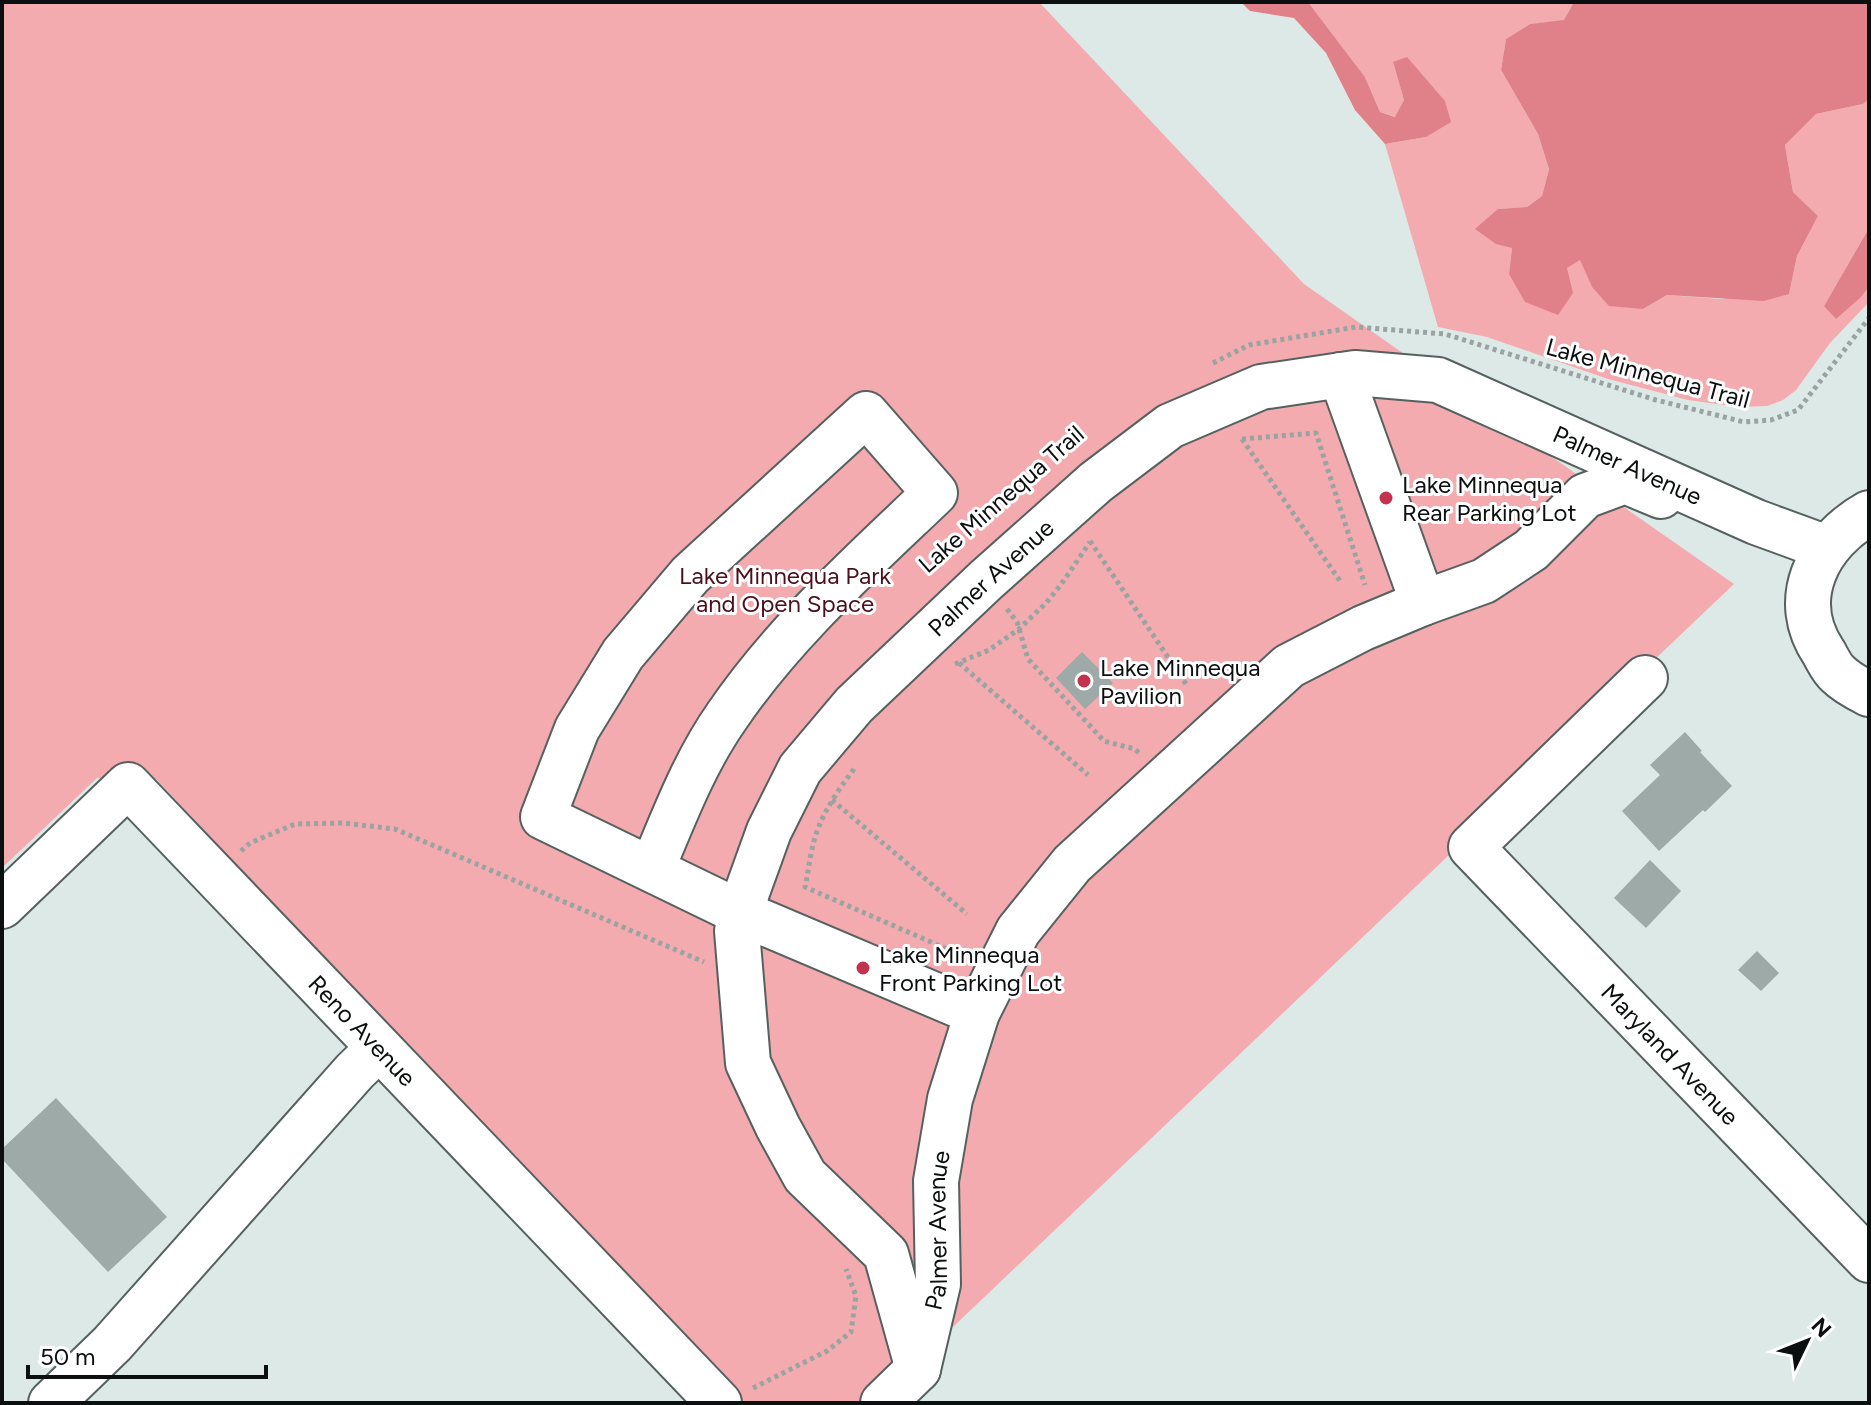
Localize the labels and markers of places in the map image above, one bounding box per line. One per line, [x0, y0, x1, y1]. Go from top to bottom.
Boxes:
place label: Lake Minnequa Rear Parking Lot [1402, 470, 1577, 527]
marker: Lake Minnequa Rear Parking Lot [1377, 489, 1395, 507]
place label: Lake Minnequa Pavilion [1100, 653, 1260, 710]
marker: Lake Minnequa Pavilion [1075, 672, 1093, 690]
place label: Lake Minnequa Front Parking Lot [879, 940, 1062, 997]
marker: Lake Minnequa Front Parking Lot [854, 959, 872, 977]

